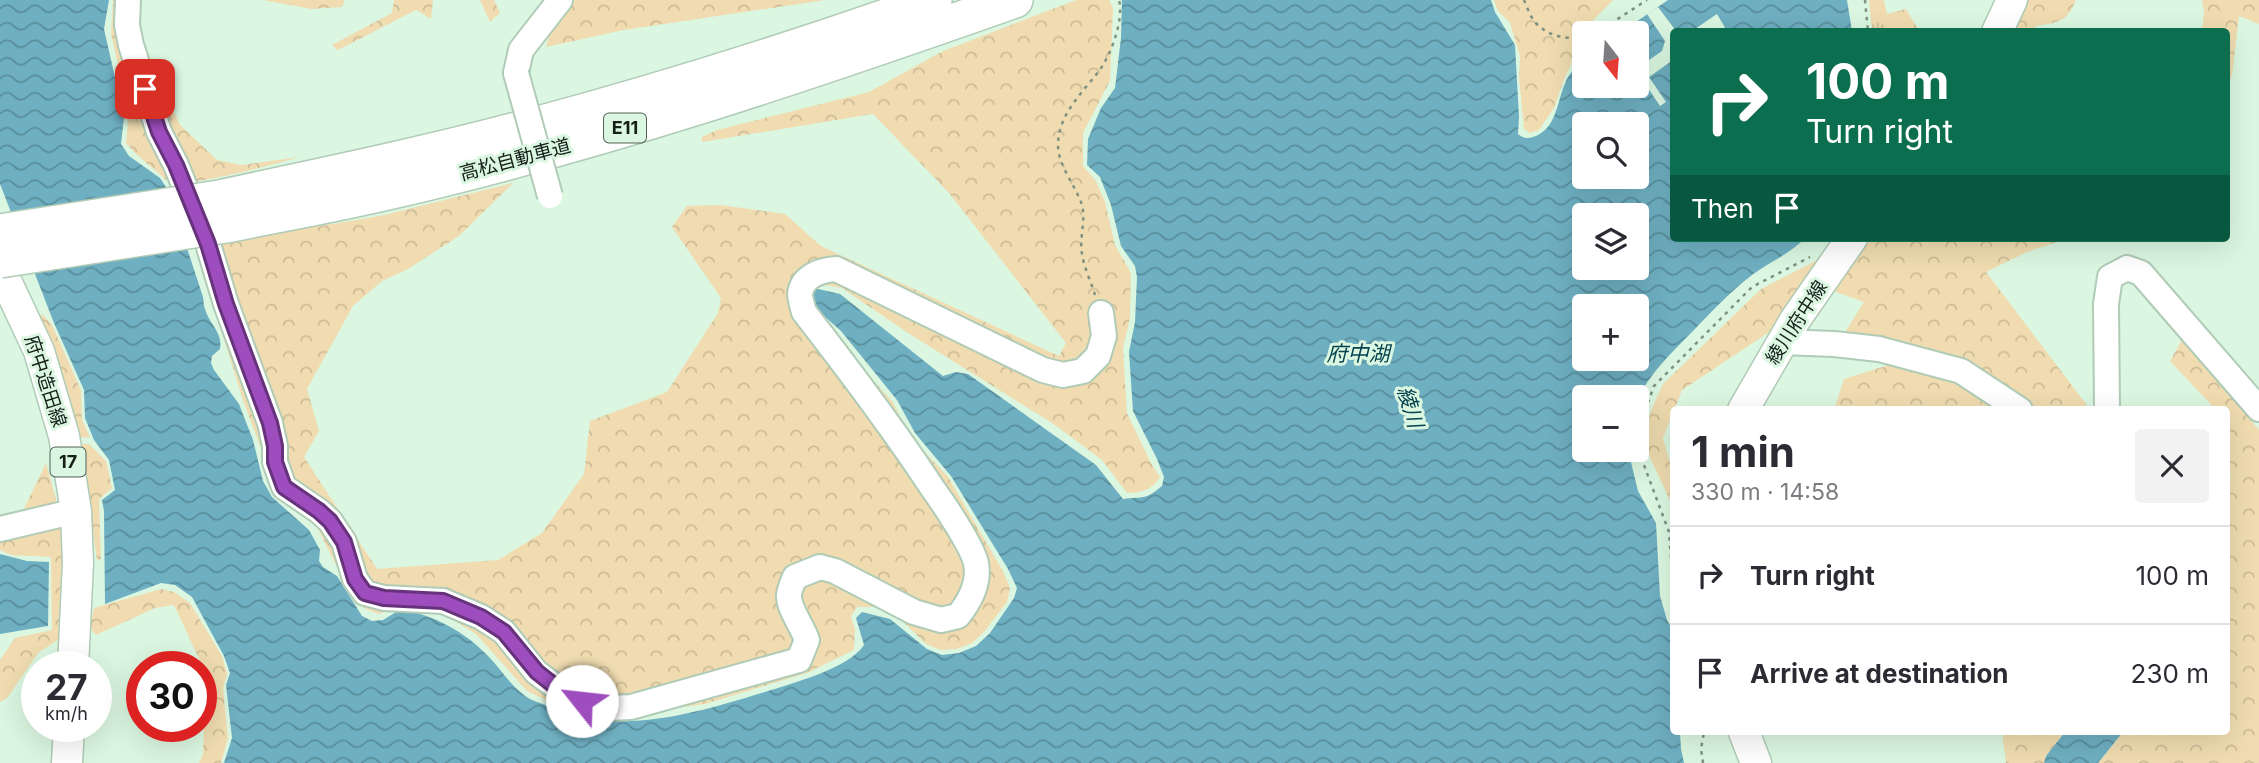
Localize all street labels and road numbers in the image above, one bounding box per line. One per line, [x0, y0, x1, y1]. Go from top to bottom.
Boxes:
road number: E11 [604, 113, 646, 142]
street label: 高松自動車道 [457, 134, 573, 185]
street label: 綾川府中線 [1761, 276, 1832, 368]
street label: 府中造田線 [20, 332, 71, 430]
road number: 17 [50, 448, 86, 476]

